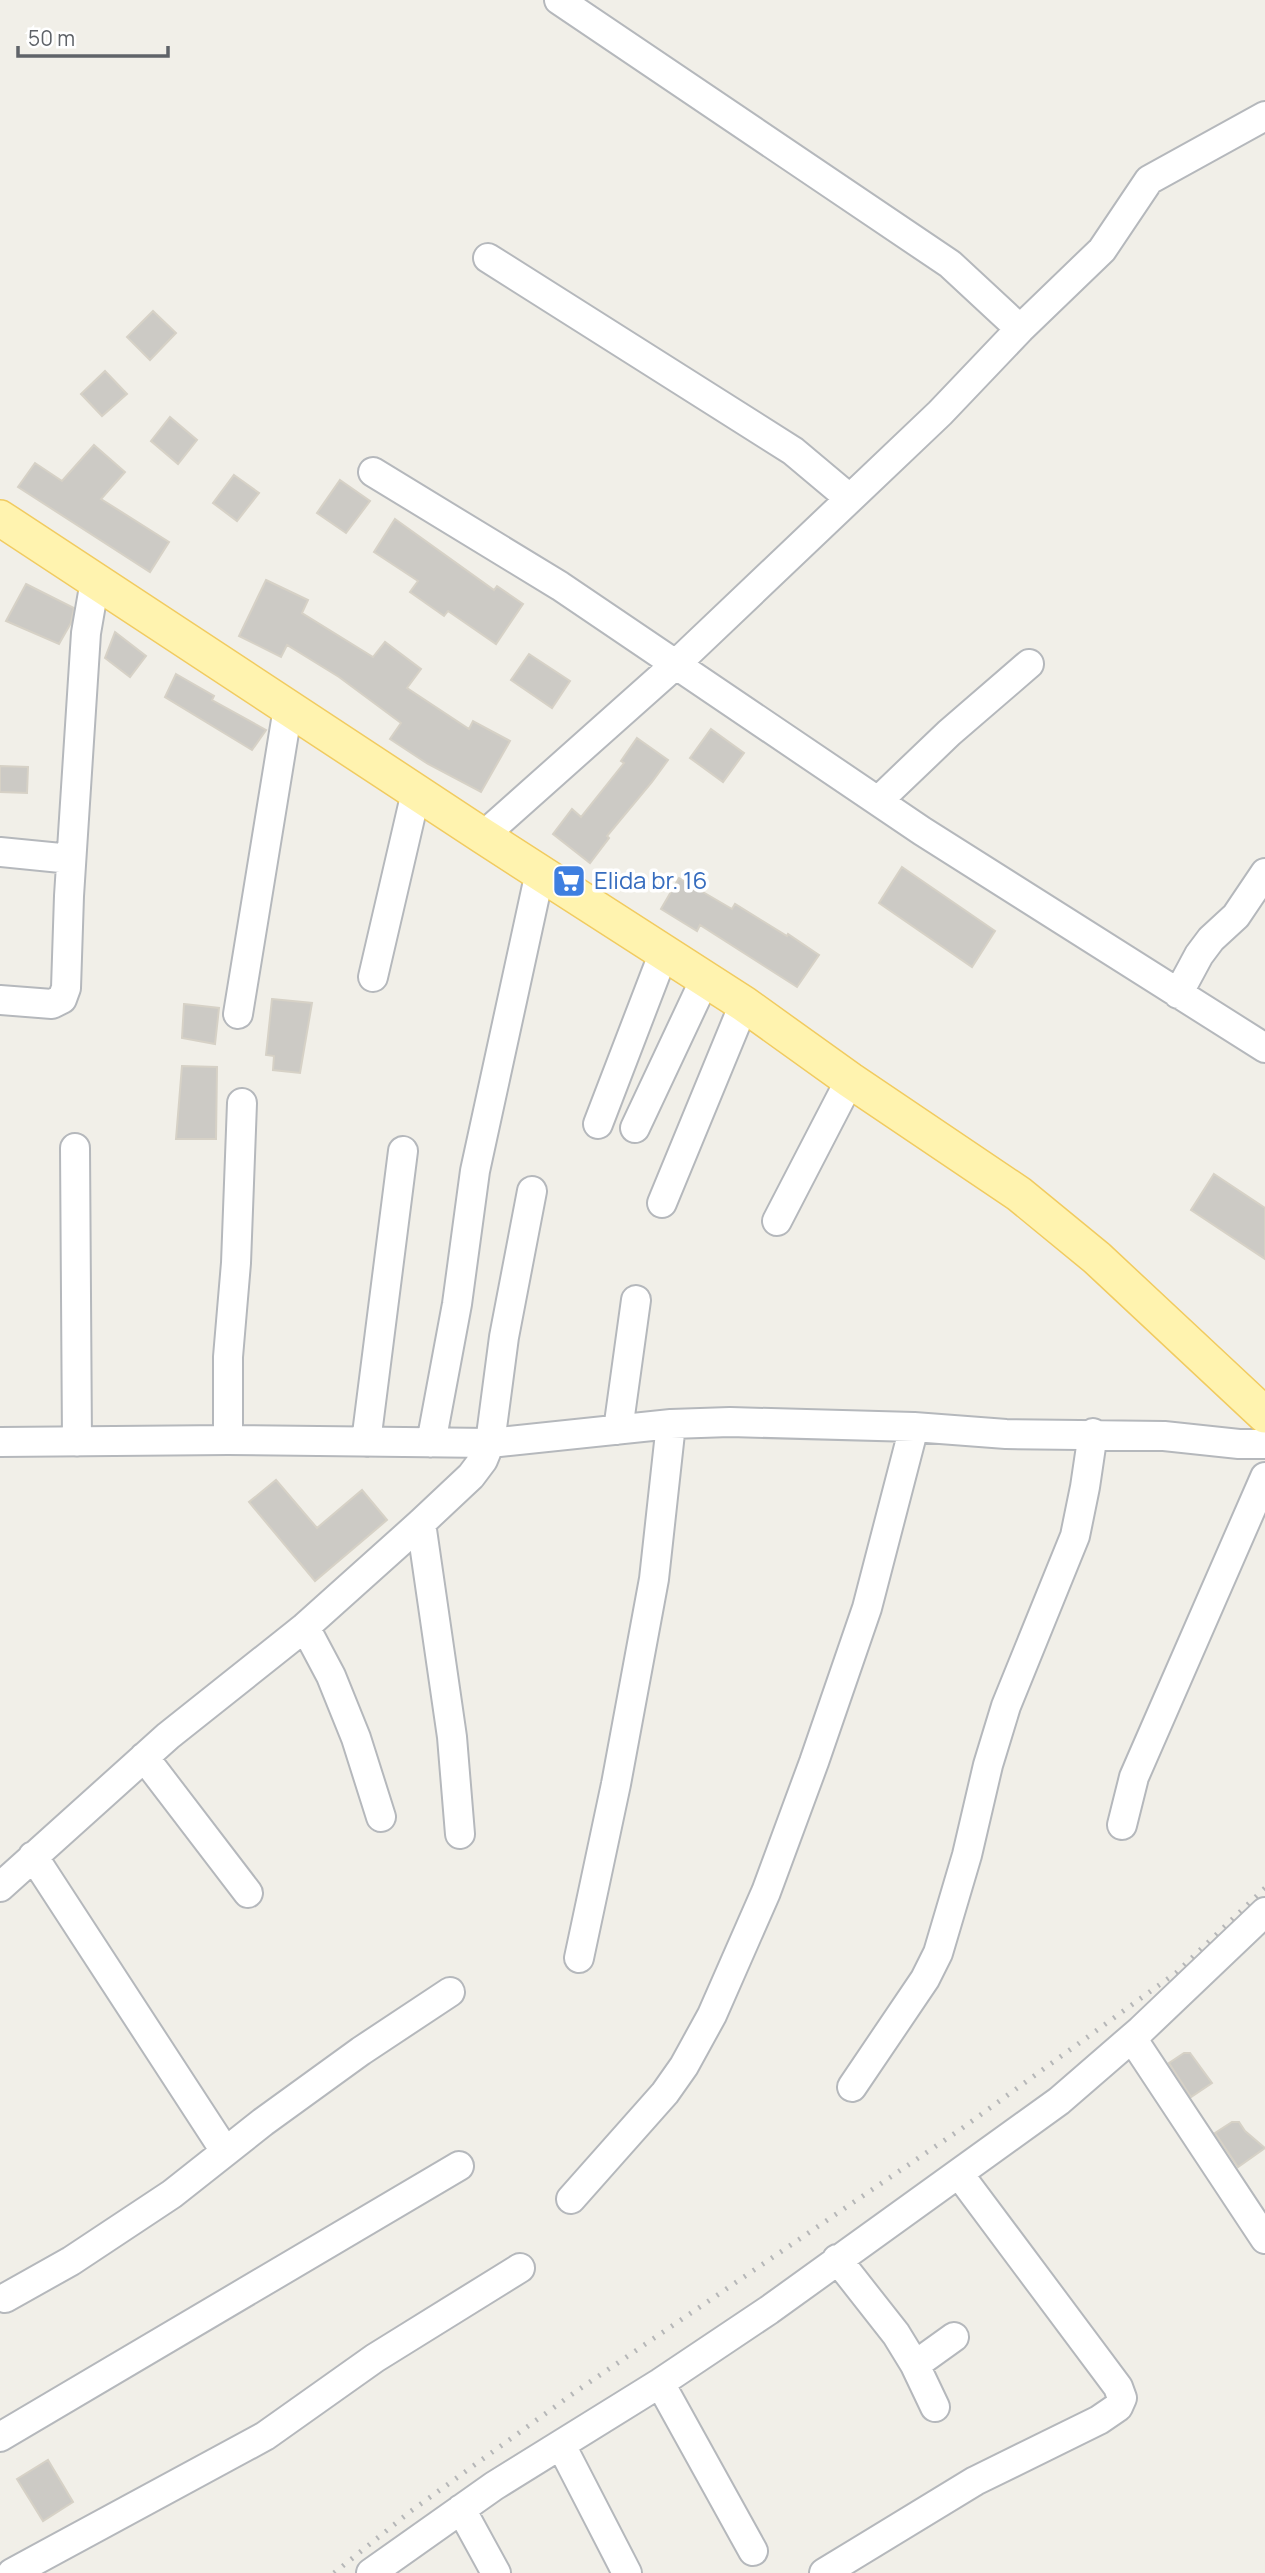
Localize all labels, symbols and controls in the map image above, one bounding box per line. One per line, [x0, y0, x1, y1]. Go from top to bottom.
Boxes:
scale bar [18, 14, 168, 58]
text: 50 m [28, 24, 75, 52]
supermarket icon: Elida br. 16 [550, 862, 588, 900]
place label: Elida br. 16 [594, 863, 707, 896]

